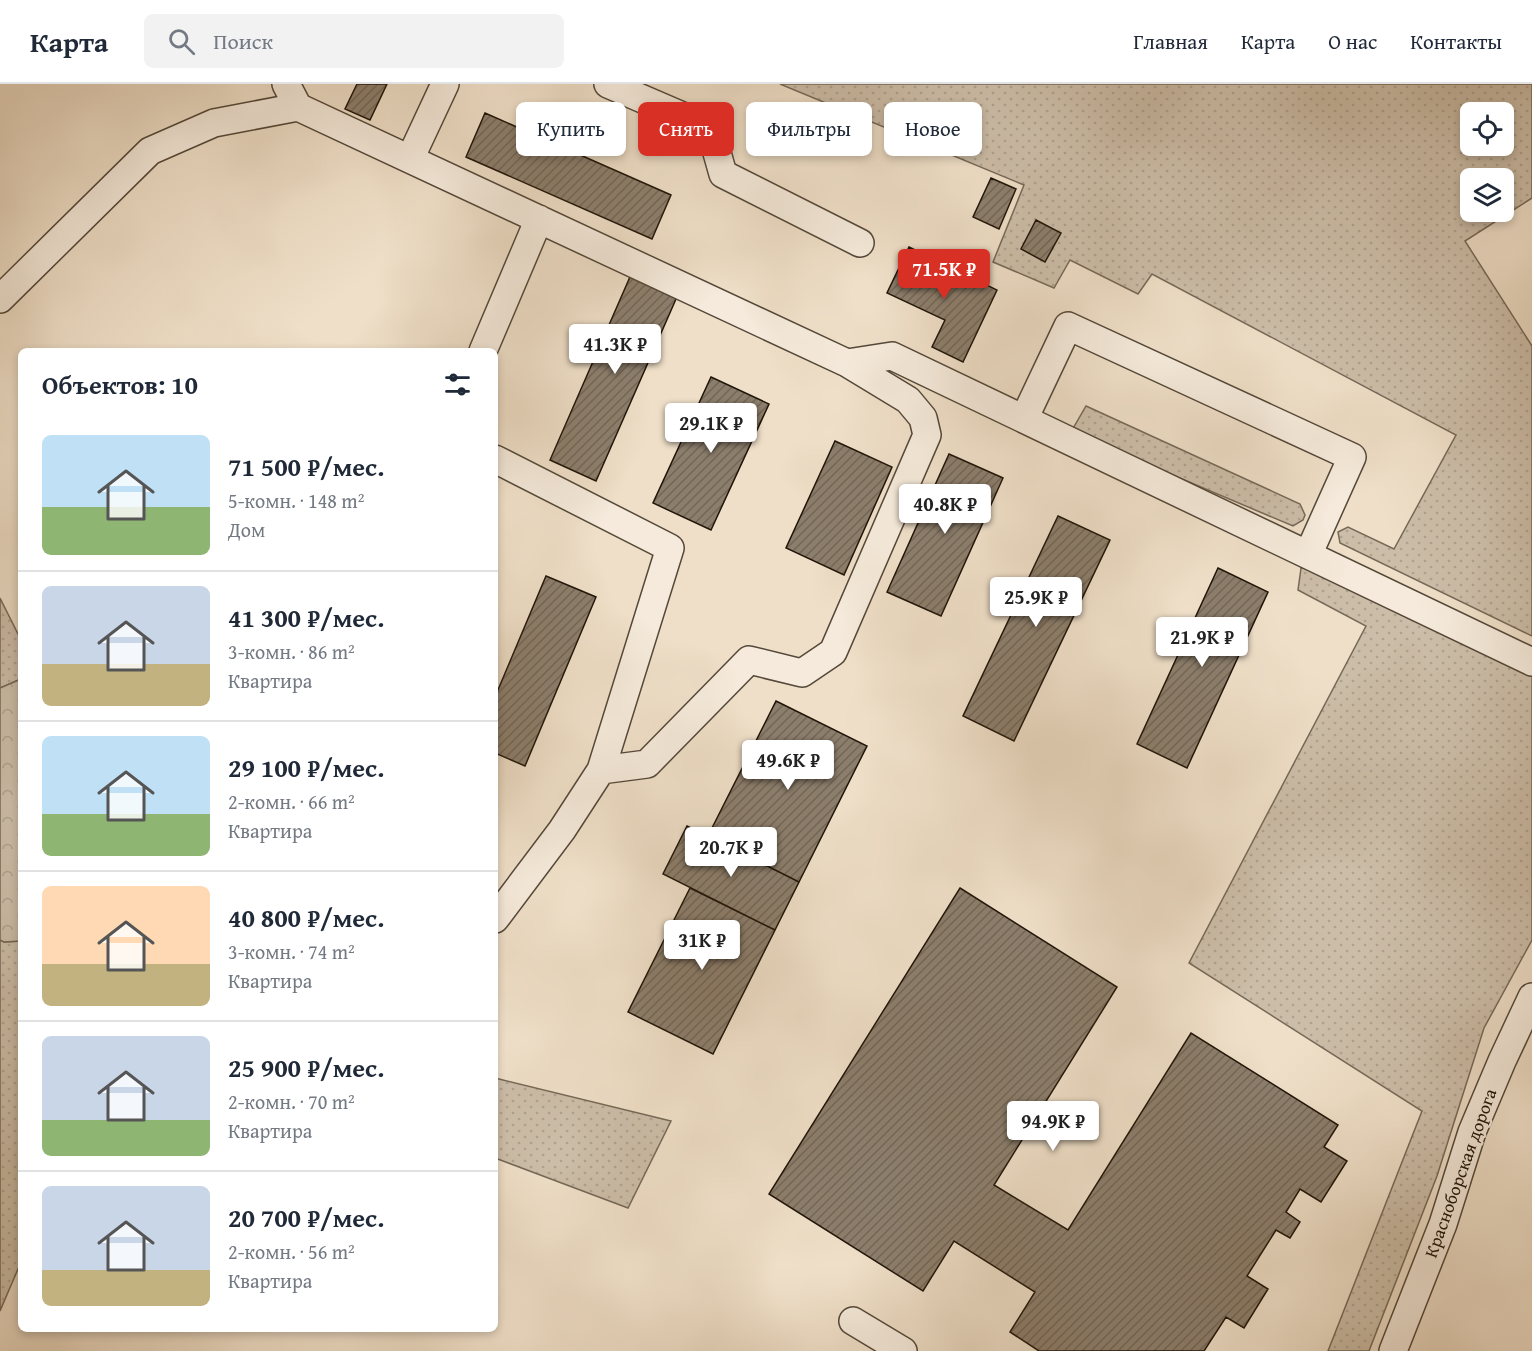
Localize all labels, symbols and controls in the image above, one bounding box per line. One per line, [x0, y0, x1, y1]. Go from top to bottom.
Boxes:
search box [144, 14, 564, 68]
text: Карта [30, 21, 108, 62]
icon: search [165, 25, 198, 58]
text: Поиск [213, 25, 273, 57]
text: Главная [1133, 26, 1208, 57]
text: Карта [1241, 26, 1295, 57]
text: О нас [1328, 26, 1377, 57]
text: Контакты [1410, 26, 1502, 57]
chip: Купить [516, 102, 626, 156]
chip: Снять [638, 102, 734, 156]
chip: Фильтры [746, 102, 872, 156]
chip: Новое [884, 102, 982, 156]
map controls [1460, 102, 1514, 222]
button: locate [1460, 102, 1514, 156]
button: layers [1460, 168, 1514, 222]
pin: 71.5K ₽ [889, 249, 999, 300]
text: 71.5K ₽ [912, 254, 976, 283]
pin: 41.3K ₽ [560, 324, 670, 375]
text: 41.3K ₽ [583, 329, 647, 358]
text: Объектов: 10 [42, 365, 198, 404]
icon: filters [441, 368, 474, 401]
pin: 29.1K ₽ [656, 403, 766, 454]
text: 29.1K ₽ [679, 408, 743, 437]
text: 71 500 ₽/мес. [228, 447, 384, 486]
icon: home [90, 459, 162, 531]
pin: 40.8K ₽ [890, 484, 1000, 535]
text: 5-комн. · 148 m² [228, 486, 364, 515]
text: 40.8K ₽ [913, 489, 977, 518]
text: Дом [228, 515, 265, 544]
pin: 25.9K ₽ [981, 577, 1091, 628]
text: 25.9K ₽ [1004, 582, 1068, 611]
text: 41 300 ₽/мес. [228, 598, 384, 637]
icon: home [90, 610, 162, 682]
pin: 21.9K ₽ [1147, 617, 1257, 668]
text: 21.9K ₽ [1170, 622, 1234, 651]
text: 3-комн. · 86 m² [228, 637, 355, 666]
text: Квартира [228, 666, 312, 695]
pin: 49.6K ₽ [733, 740, 843, 791]
text: 49.6K ₽ [756, 745, 820, 774]
text: 29 100 ₽/мес. [228, 748, 384, 787]
icon: home [90, 760, 162, 832]
text: 2-комн. · 66 m² [228, 787, 355, 816]
text: Квартира [228, 816, 312, 845]
pin: 20.7K ₽ [676, 827, 786, 878]
text: 20.7K ₽ [699, 832, 763, 861]
text: 40 800 ₽/мес. [228, 898, 384, 937]
icon: home [90, 910, 162, 982]
pin: 31K ₽ [660, 920, 744, 971]
text: 31K ₽ [678, 925, 726, 954]
text: 3-комн. · 74 m² [228, 937, 355, 966]
text: Квартира [228, 966, 312, 995]
text: 25 900 ₽/мес. [228, 1048, 384, 1087]
icon: home [90, 1060, 162, 1132]
street label: Красноборская дорога [1417, 1084, 1503, 1261]
text: 2-комн. · 70 m² [228, 1087, 355, 1116]
pin: 94.9K ₽ [998, 1101, 1108, 1152]
text: 94.9K ₽ [1021, 1106, 1085, 1135]
text: Квартира [228, 1116, 312, 1145]
text: 20 700 ₽/мес. [228, 1198, 384, 1237]
icon: home [90, 1210, 162, 1282]
text: 2-комн. · 56 m² [228, 1237, 355, 1266]
text: Квартира [228, 1266, 312, 1295]

